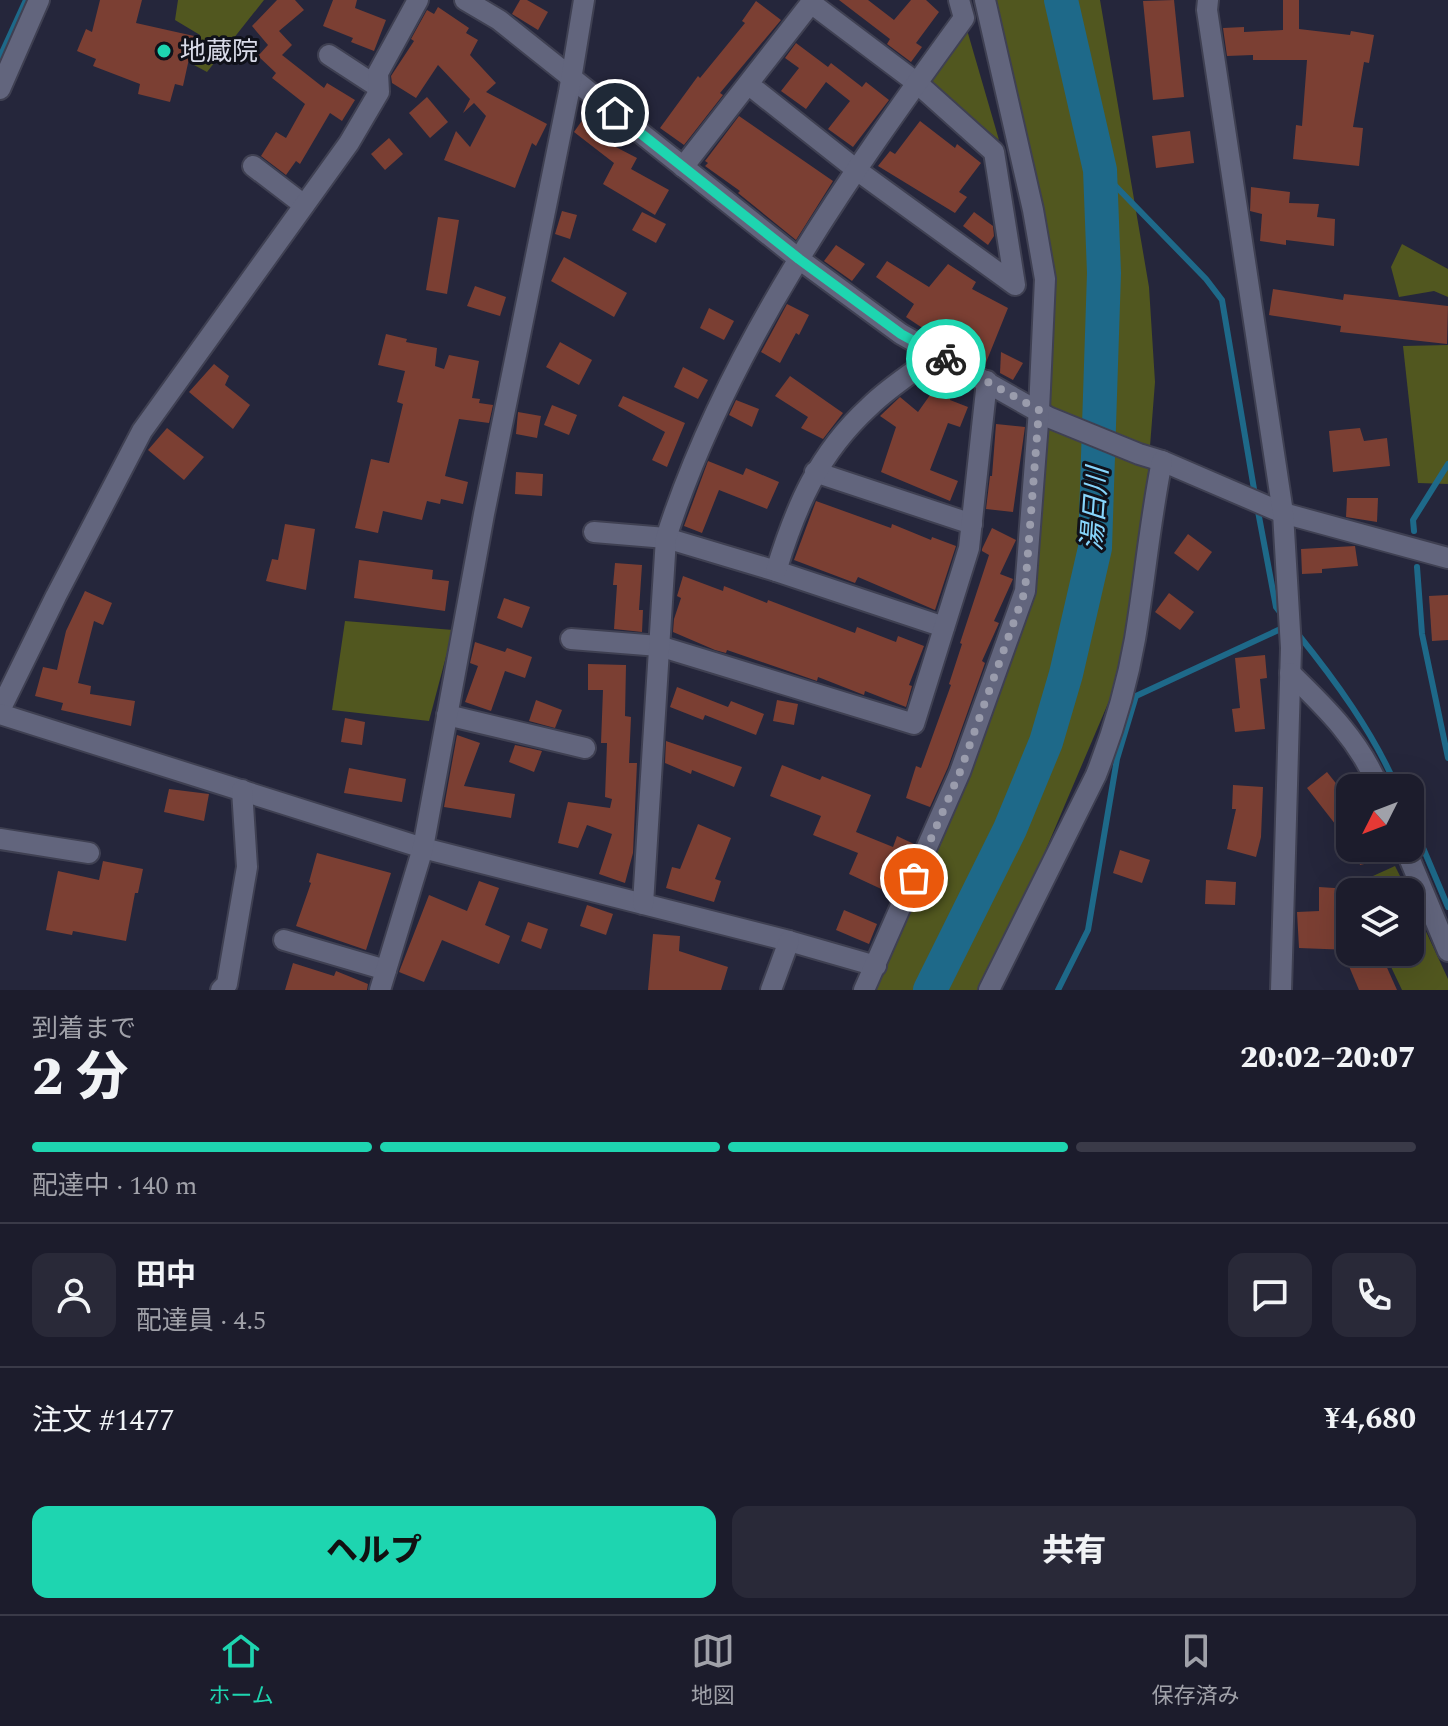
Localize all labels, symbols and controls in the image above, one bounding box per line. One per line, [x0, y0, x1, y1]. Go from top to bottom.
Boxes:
place label: 地蔵院 [180, 32, 258, 72]
marker: 地蔵院 [155, 42, 173, 60]
pin [581, 79, 649, 147]
icon: home [593, 91, 637, 135]
courier [906, 319, 986, 399]
icon: bike [924, 337, 968, 381]
water label: 湯日川 [1071, 463, 1120, 553]
north arrow [1336, 774, 1424, 862]
map controls [1336, 774, 1424, 966]
pin [880, 844, 948, 912]
icon: bag [892, 856, 936, 900]
button: layers [1336, 878, 1424, 966]
text: 到着まで [32, 1009, 136, 1049]
text: 20:02–20:07 [1240, 1035, 1416, 1081]
text: 2 分 [32, 1039, 128, 1118]
text: 配達中 · 140 m [32, 1166, 197, 1206]
button: person [32, 1253, 116, 1337]
text: 田中 [136, 1253, 196, 1299]
button: chat [1228, 1253, 1312, 1337]
button: phone [1332, 1253, 1416, 1337]
text: 配達員 · 4.5 [136, 1301, 266, 1341]
text: ¥4,680 [1324, 1396, 1416, 1442]
text: 注文 #1477 [32, 1398, 175, 1444]
button: ヘルプ [32, 1506, 716, 1598]
button: 共有 [732, 1506, 1416, 1598]
tab: ホーム [208, 1629, 274, 1713]
tab: 地図 [691, 1629, 735, 1713]
tab: 保存済み [1152, 1629, 1240, 1713]

